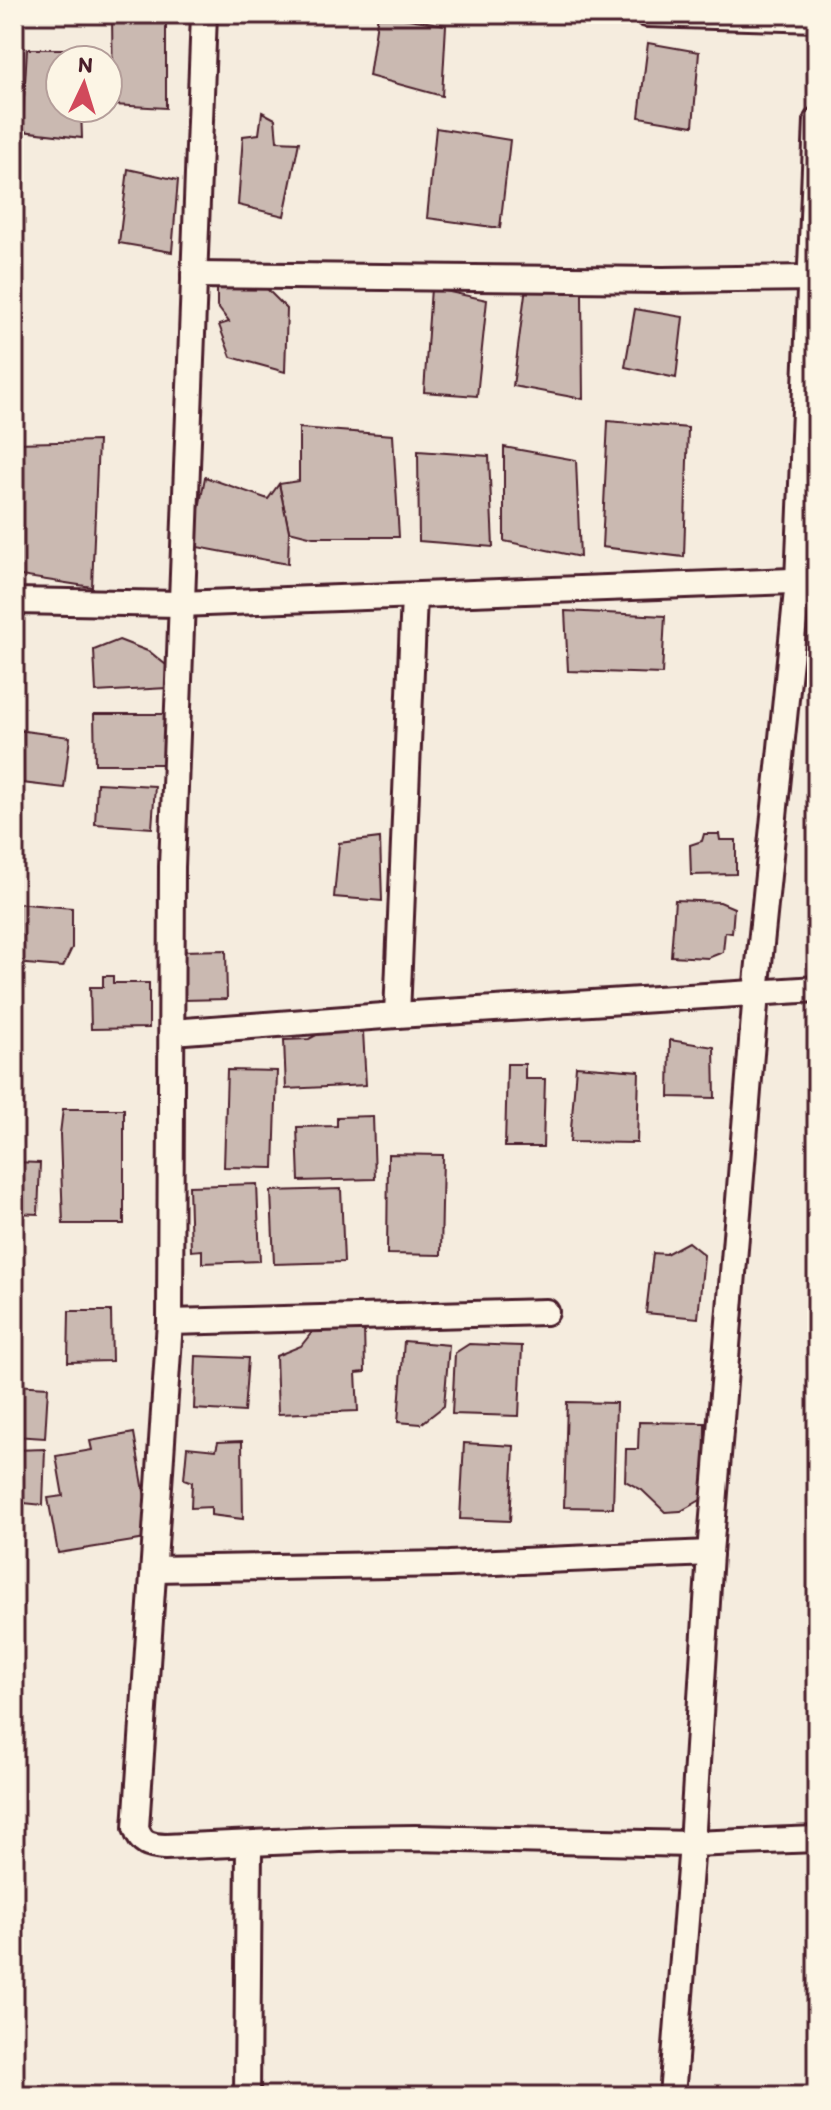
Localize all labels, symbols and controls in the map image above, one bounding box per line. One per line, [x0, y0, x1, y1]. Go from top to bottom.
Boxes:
north arrow [44, 44, 124, 124]
text: N [77, 51, 94, 79]

